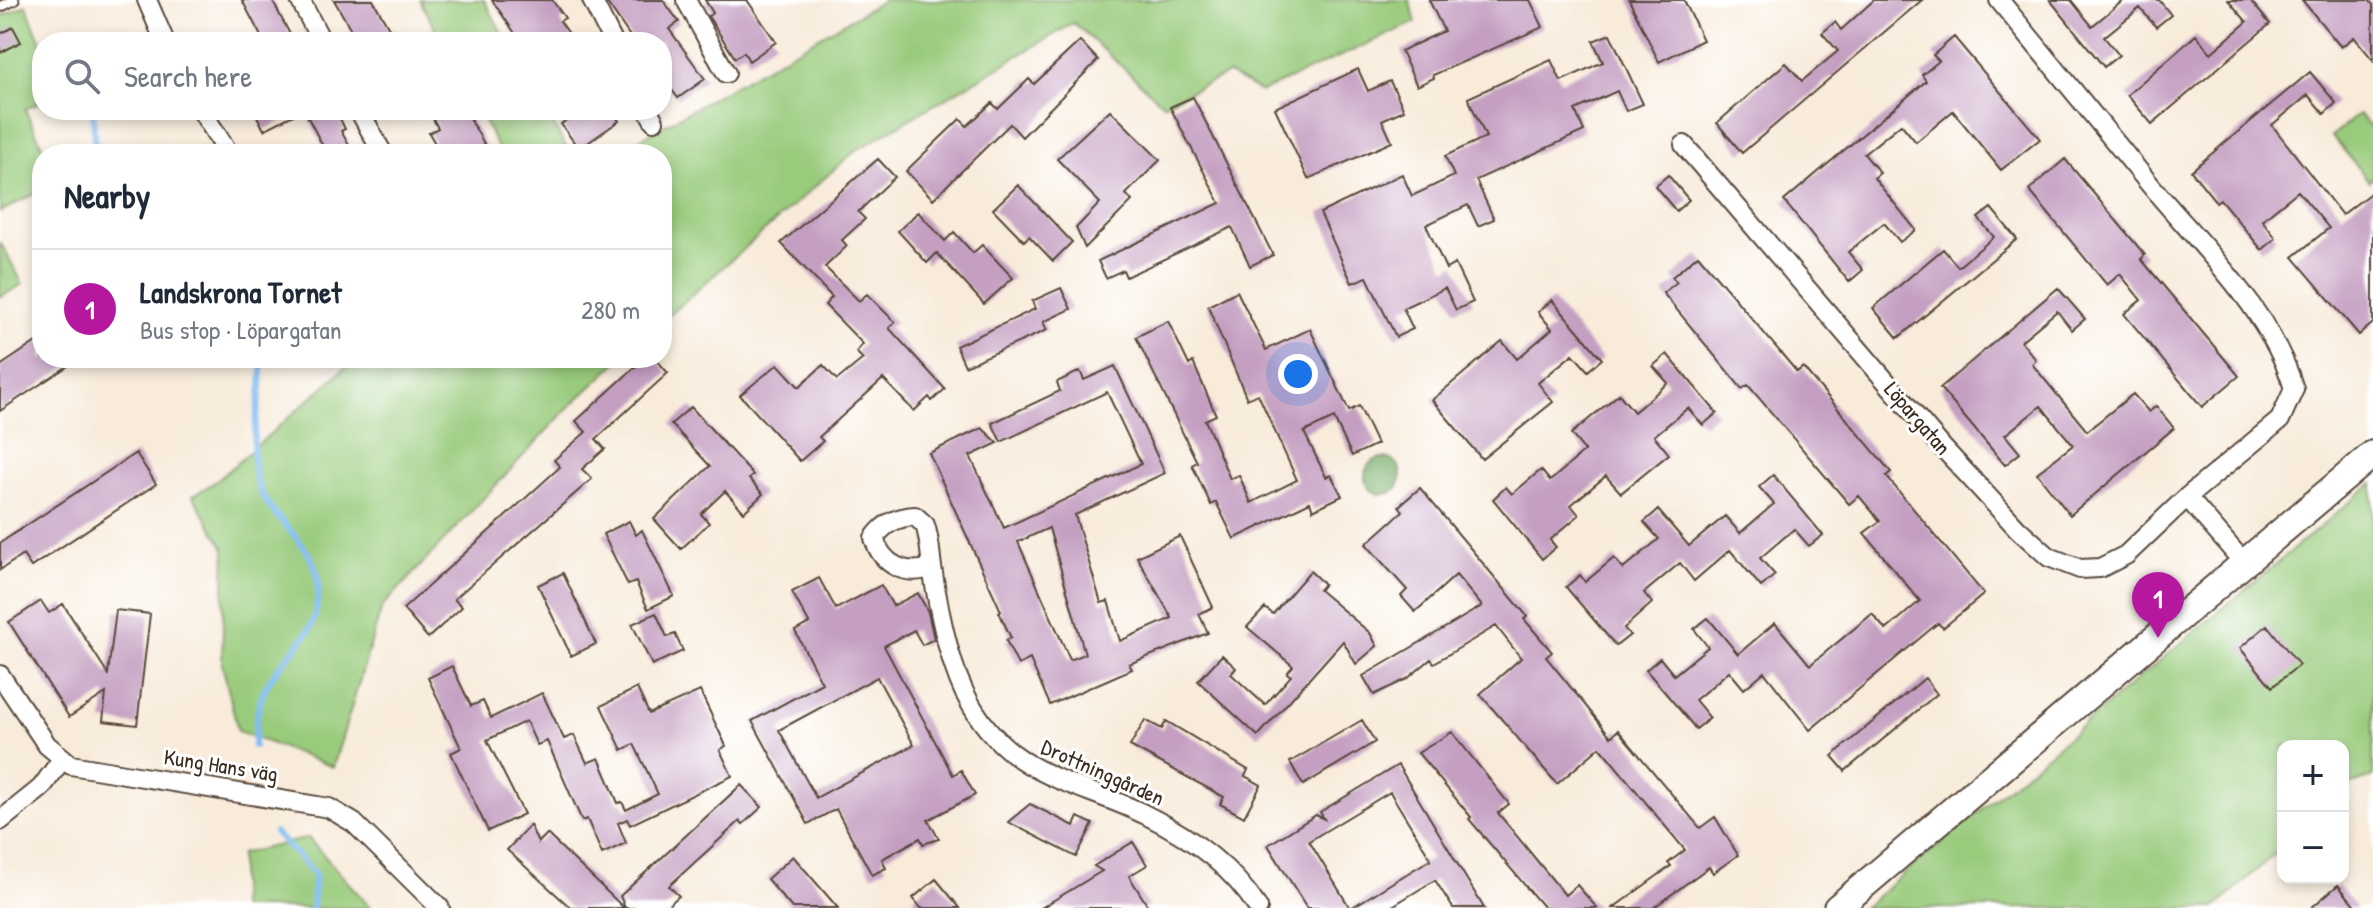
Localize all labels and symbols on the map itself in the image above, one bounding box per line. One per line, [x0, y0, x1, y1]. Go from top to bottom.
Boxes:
your location [1278, 354, 1318, 394]
street label: Löpargatan [1878, 375, 1958, 461]
pin: 1 [2132, 572, 2184, 638]
street label: Drottninggården [1037, 732, 1169, 812]
street label: Kung Hans väg [162, 741, 280, 789]

